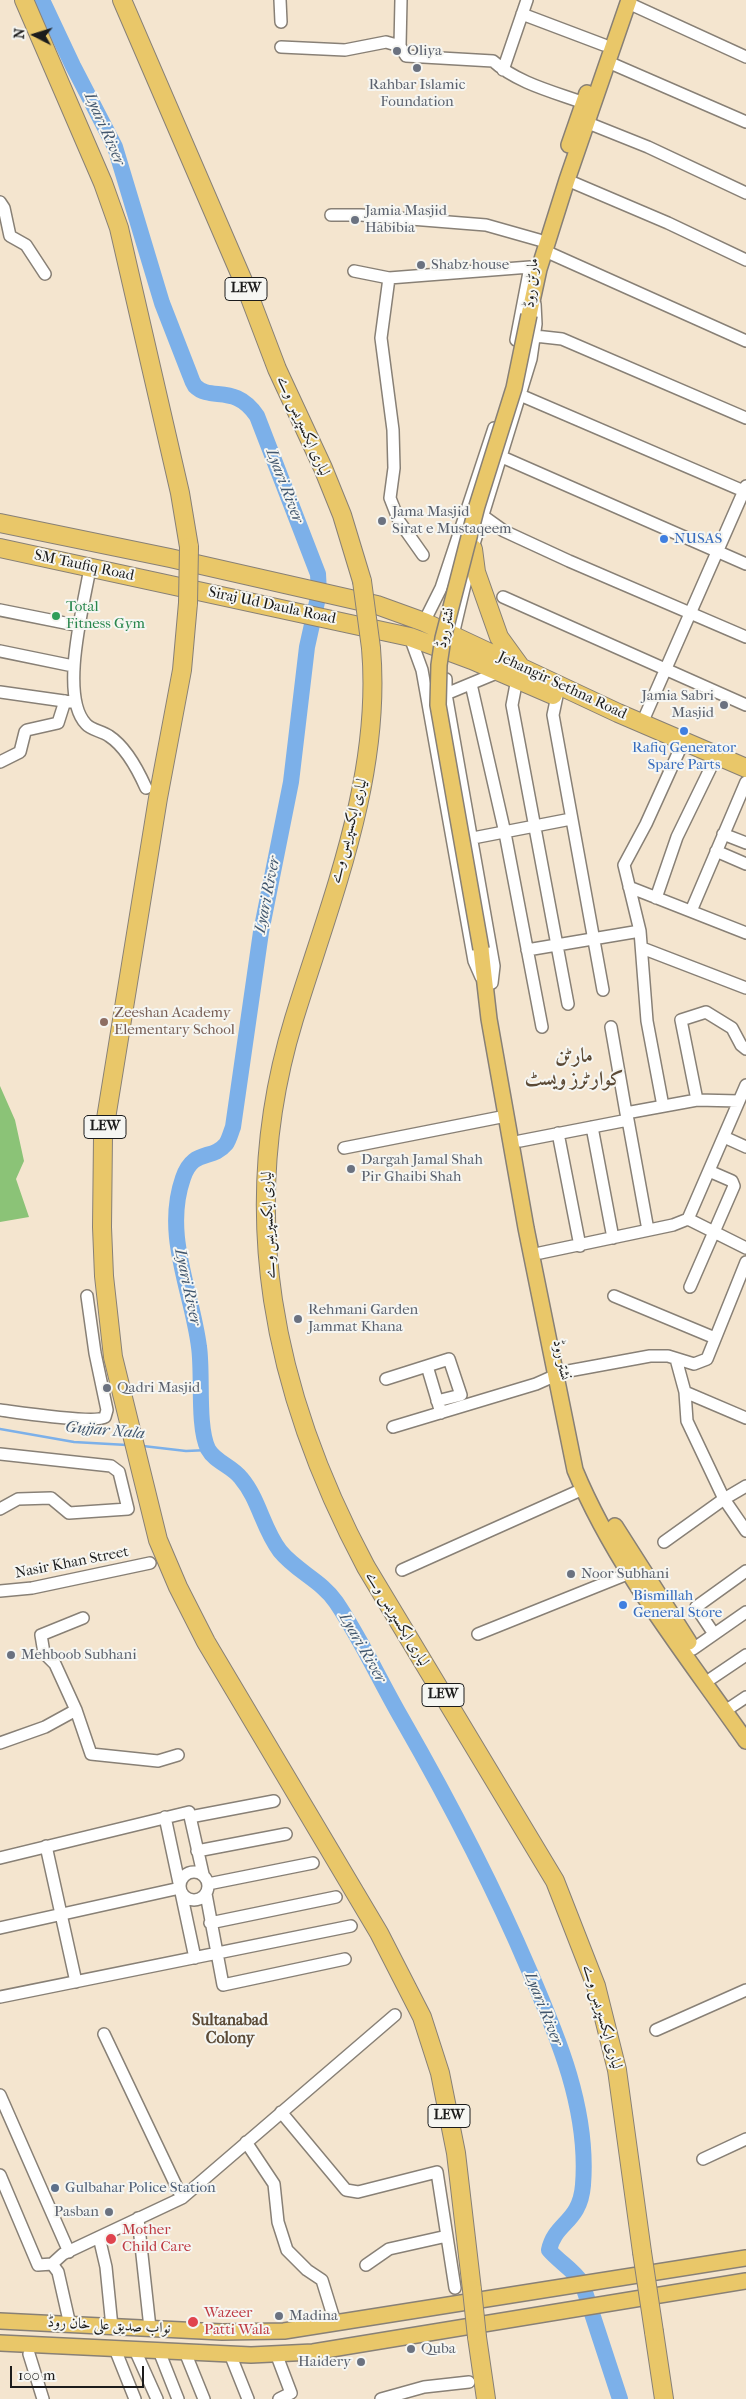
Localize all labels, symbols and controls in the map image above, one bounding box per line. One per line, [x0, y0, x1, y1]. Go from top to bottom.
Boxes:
north arrow [10, 10, 60, 60]
text: N [11, 28, 28, 40]
place label: Oliya [407, 42, 442, 60]
marker: Oliya [391, 45, 403, 57]
marker: Rahbar Islamic Foundation [411, 62, 423, 74]
place label: Rahbar Islamic Foundation [369, 76, 465, 111]
water label: Lyari River [79, 90, 129, 168]
place label: Jamia Masjid Habibia [365, 202, 447, 237]
marker: Jamia Masjid Habibia [349, 214, 361, 226]
place label: Shabz house [431, 256, 509, 274]
street label: مارٹن روڈ [521, 257, 543, 309]
marker: Shabz house [415, 259, 427, 271]
road number: LEW [225, 278, 267, 300]
street label: لیاری ایکسپریس وے [273, 373, 333, 479]
water label: Lyari River [261, 446, 307, 526]
place label: Jama Masjid Sirat e Mustaqeem [392, 503, 512, 538]
marker: Jama Masjid Sirat e Mustaqeem [376, 515, 388, 527]
place label: NUSAS [674, 530, 722, 548]
marker: NUSAS [658, 533, 670, 545]
street label: SM Taufiq Road [32, 547, 136, 585]
street label: Siraj Ud Daula Road [207, 584, 337, 628]
place label: Total Fitness Gym [66, 598, 145, 633]
street label: نشتر روڈ [433, 606, 459, 650]
marker: Total Fitness Gym [50, 610, 62, 622]
street label: Jehangir Sethna Road [495, 648, 629, 724]
place label: Jamia Sabri Masjid [641, 687, 714, 722]
marker: Jamia Sabri Masjid [718, 699, 730, 711]
marker: Rafiq Generator Spare Parts [678, 725, 690, 737]
place label: Rafiq Generator Spare Parts [632, 739, 736, 774]
street label: لیاری ایکسپریس وے [326, 777, 372, 885]
water label: Lyari River [251, 855, 285, 935]
place label: Zeeshan Academy Elementary School [114, 1004, 235, 1039]
marker: Zeeshan Academy Elementary School [98, 1016, 110, 1028]
district label: مارٹن کوارٹرز ویسٹ [525, 1045, 623, 1092]
road number: LEW [84, 1116, 126, 1138]
place label: Dargah Jamal Shah Pir Ghaibi Shah [361, 1151, 483, 1186]
marker: Dargah Jamal Shah Pir Ghaibi Shah [345, 1163, 357, 1175]
street label: لیاری ایکسپریس وے [258, 1171, 280, 1279]
water label: Lyari River [170, 1247, 204, 1327]
place label: Rehmani Garden Jammat Khana [308, 1301, 418, 1336]
marker: Rehmani Garden Jammat Khana [292, 1313, 304, 1325]
street label: نشتر روڈ [548, 1338, 574, 1382]
place label: Qadri Masjid [117, 1379, 200, 1397]
marker: Qadri Masjid [101, 1382, 113, 1394]
water label: Gujjar Nala [64, 1418, 146, 1444]
street label: Nasir Khan Street [14, 1543, 130, 1583]
place label: Noor Subhani [581, 1565, 669, 1583]
street label: لیاری ایکسپریس وے [362, 1568, 432, 1670]
marker: Noor Subhani [565, 1568, 577, 1580]
place label: Bismillah General Store [633, 1587, 722, 1622]
marker: Bismillah General Store [617, 1599, 629, 1611]
water label: Lyari River [334, 1609, 390, 1687]
place label: Mehboob Subhani [21, 1646, 137, 1664]
marker: Mehboob Subhani [5, 1649, 17, 1661]
road number: LEW [422, 1684, 464, 1706]
street label: لیاری ایکسپریس وے [579, 1963, 625, 2071]
water label: Lyari River [520, 1969, 566, 2049]
district label: Sultanabad Colony [192, 2011, 268, 2049]
road number: LEW [428, 2104, 470, 2128]
place label: Gulbahar Police Station [65, 2179, 216, 2197]
marker: Gulbahar Police Station [49, 2182, 61, 2194]
place label: Pasban [54, 2203, 99, 2221]
marker: Pasban [103, 2206, 115, 2218]
place label: Mother Child Care [122, 2221, 191, 2256]
marker: Mother Child Care [104, 2232, 118, 2246]
place label: Wazeer Patti Wala [204, 2304, 270, 2339]
place label: Madina [289, 2307, 338, 2325]
marker: Madina [273, 2310, 285, 2322]
street label: نواب صدیق علی خان روڈ [47, 2314, 171, 2338]
marker: Wazeer Patti Wala [186, 2315, 200, 2329]
place label: Quba [421, 2340, 456, 2358]
marker: Quba [405, 2343, 417, 2355]
place label: Haidery [298, 2353, 351, 2371]
scale bar [12, 2356, 146, 2388]
marker: Haidery [355, 2356, 367, 2368]
text: 100 m [18, 2366, 56, 2384]

